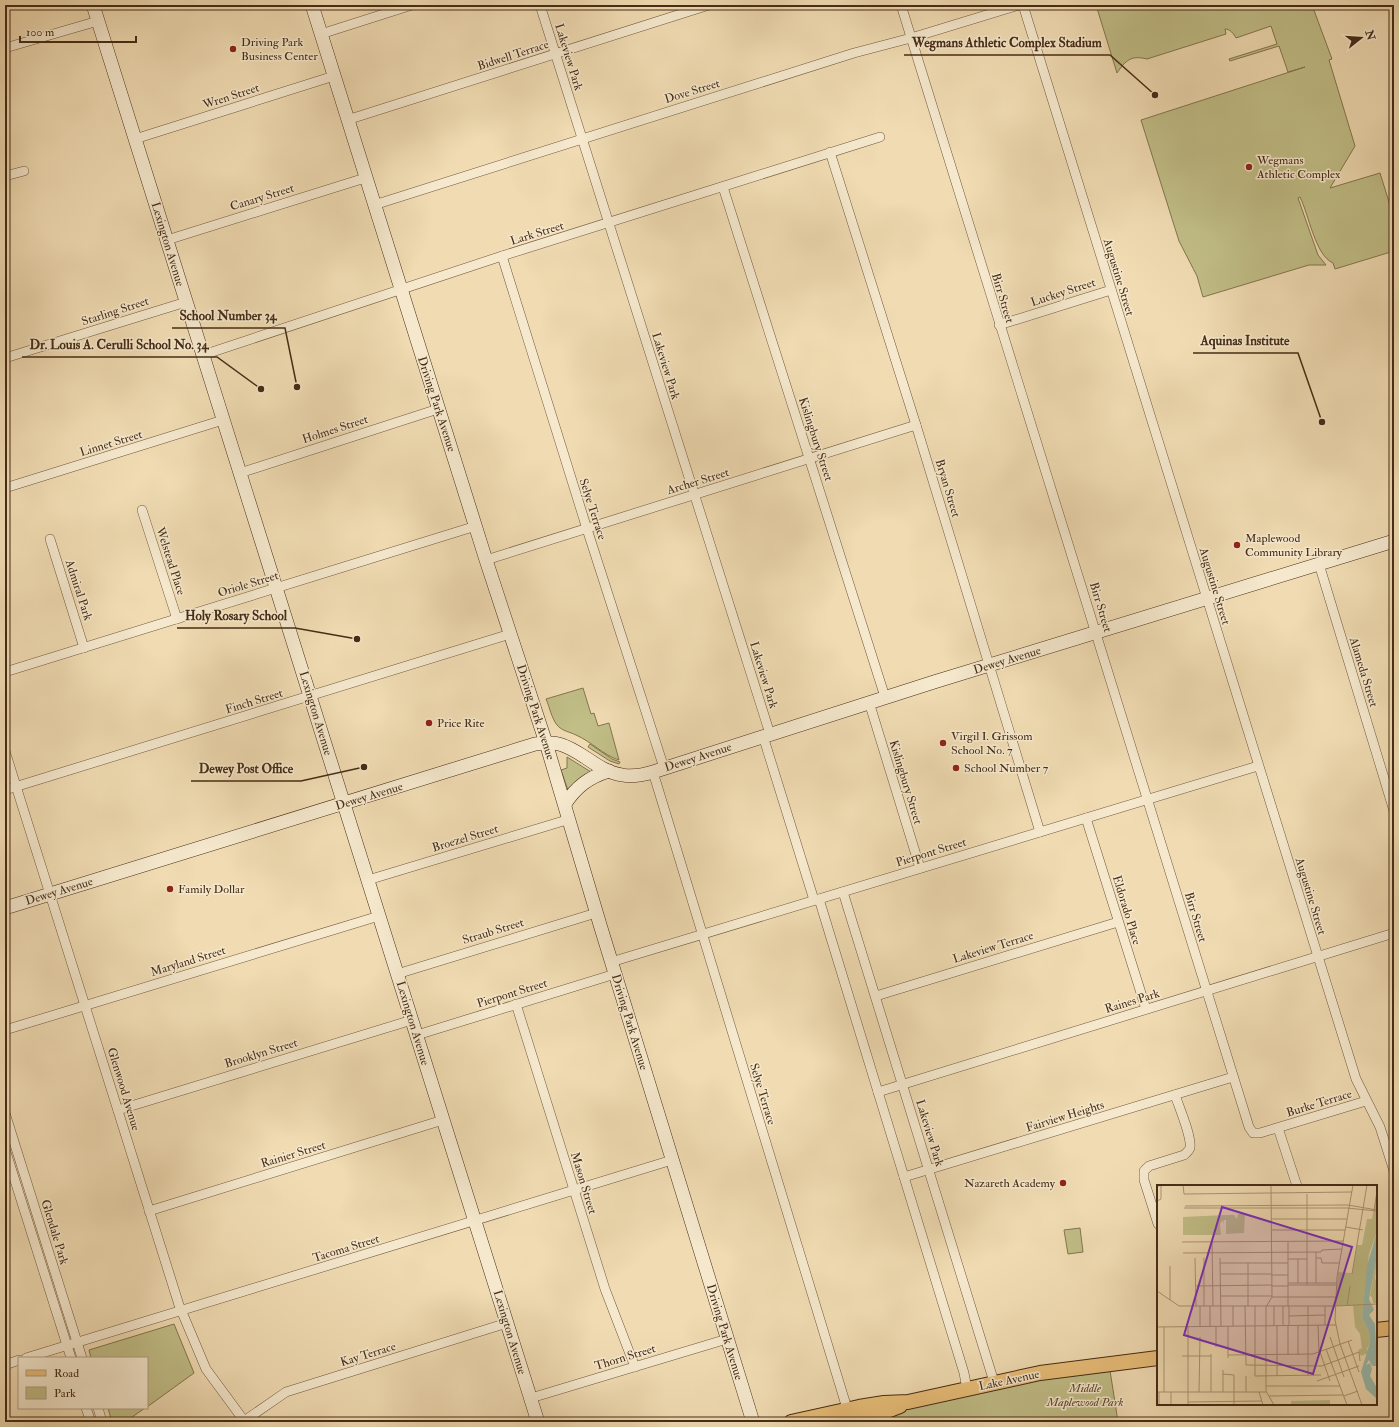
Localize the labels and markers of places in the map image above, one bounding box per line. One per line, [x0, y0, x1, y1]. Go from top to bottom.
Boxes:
callout: Wegmans Athletic Complex Stadium [904, 30, 1110, 55]
place label: Driving Park Business Center [241, 35, 318, 64]
marker: Driving Park Business Center [228, 44, 238, 54]
place label: Wegmans Athletic Complex [1256, 153, 1341, 182]
marker: Wegmans Athletic Complex [1244, 162, 1254, 172]
callout: School Number 34 [172, 303, 285, 328]
callout: Aquinas Institute [1193, 328, 1298, 353]
callout: Dr. Louis A. Cerulli School No. 34 [22, 332, 217, 357]
place label: Maplewood Community Library [1245, 531, 1343, 560]
marker: Maplewood Community Library [1232, 540, 1242, 550]
callout: Holy Rosary School [177, 603, 295, 628]
place label: Price Rite [437, 716, 485, 731]
marker: Price Rite [424, 718, 434, 728]
place label: Virgil I. Grissom School No. 7 [951, 729, 1033, 758]
marker: Virgil I. Grissom School No. 7 [938, 738, 948, 748]
callout: Dewey Post Office [191, 756, 301, 781]
place label: School Number 7 [964, 761, 1049, 776]
marker: School Number 7 [951, 763, 961, 773]
place label: Family Dollar [178, 882, 245, 897]
marker: Family Dollar [165, 884, 175, 894]
place label: Nazareth Academy [964, 1176, 1056, 1191]
marker: Nazareth Academy [1058, 1178, 1068, 1188]

